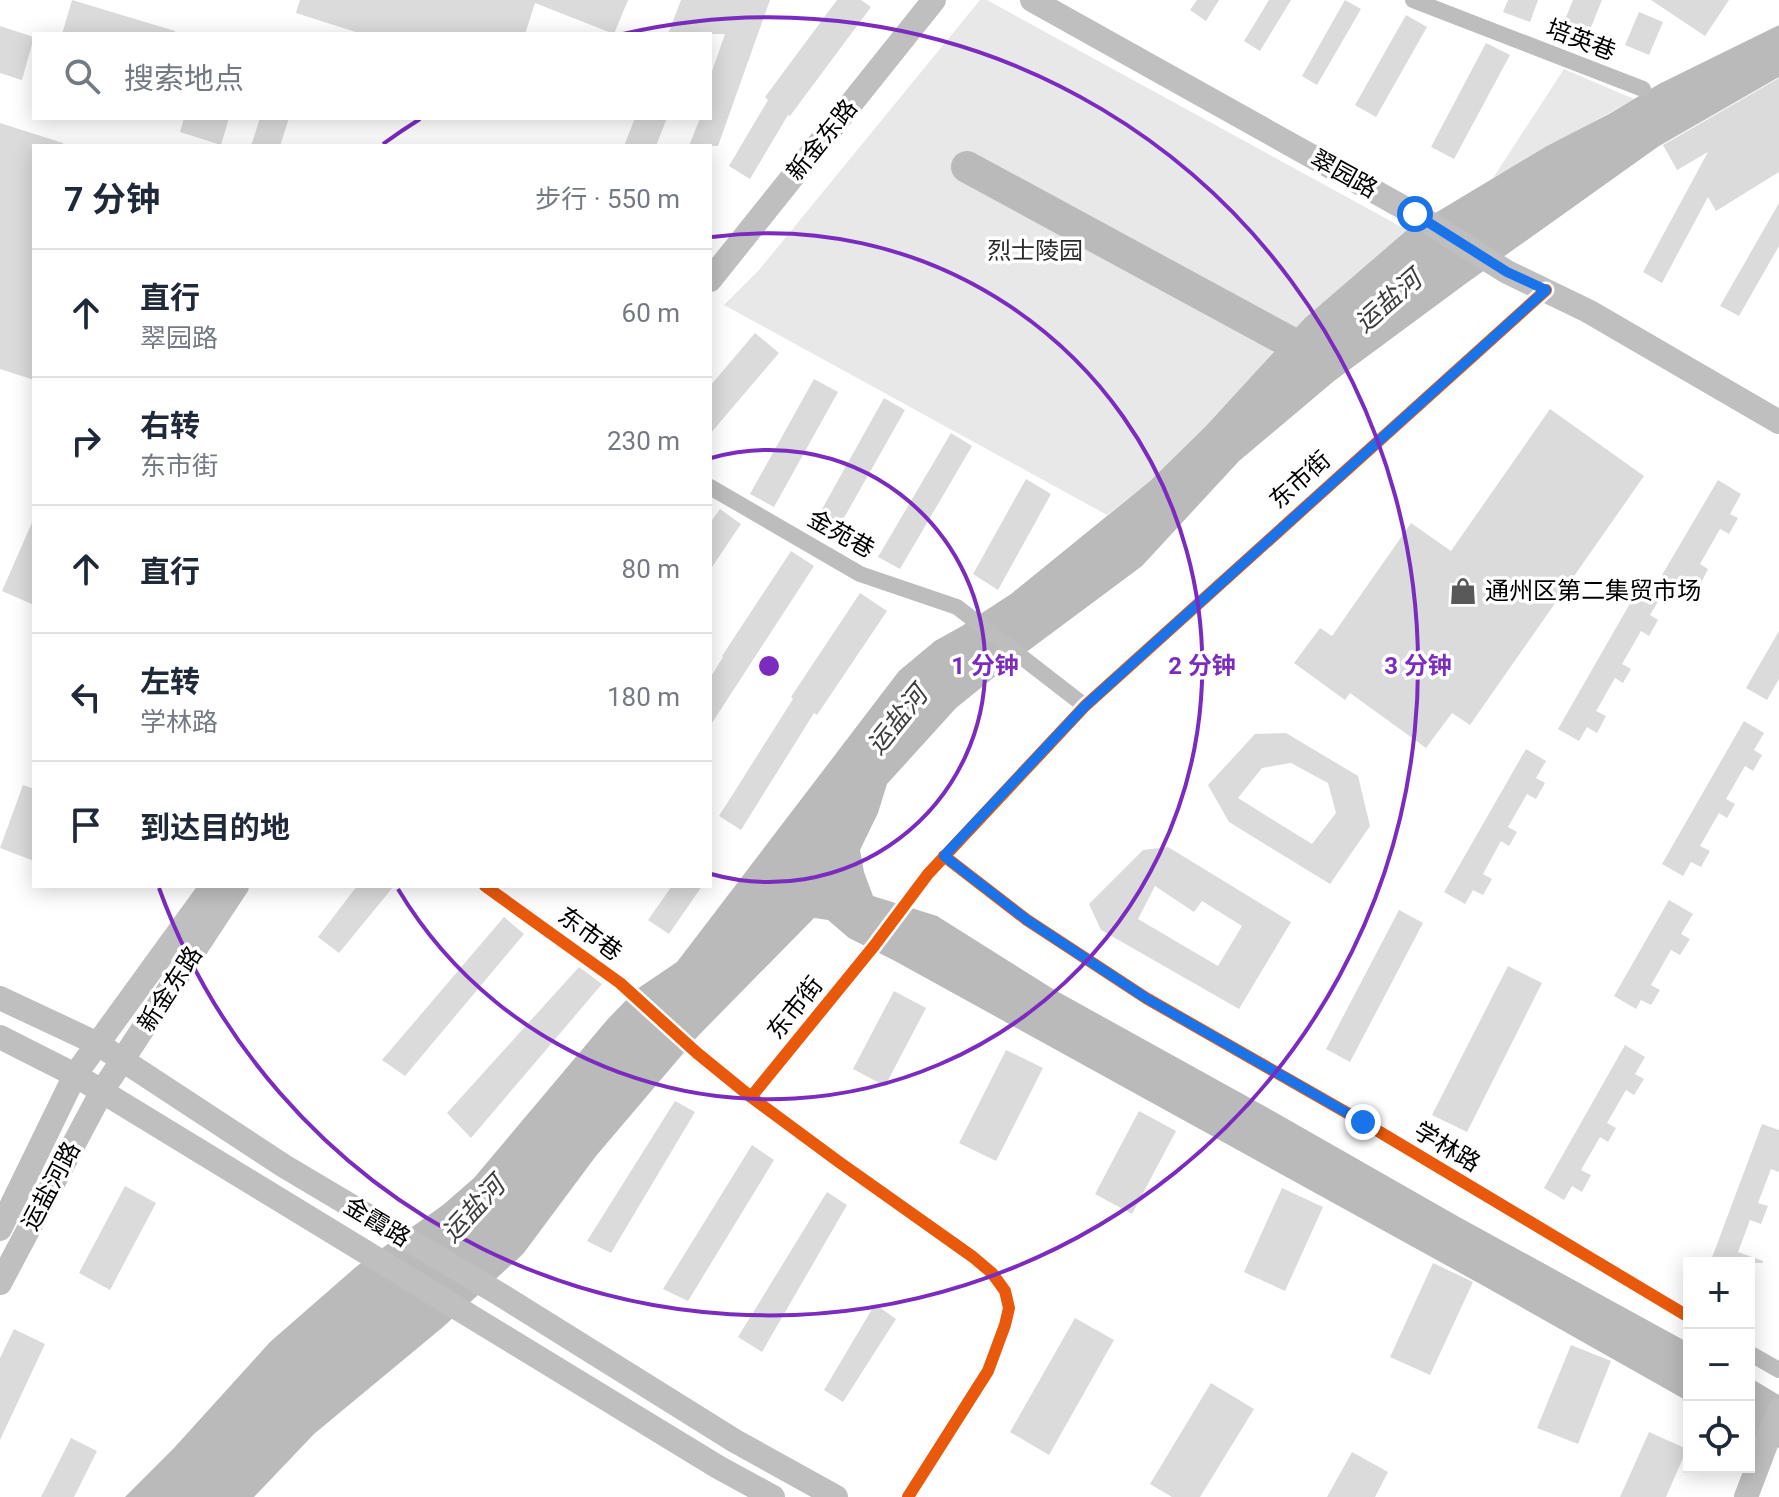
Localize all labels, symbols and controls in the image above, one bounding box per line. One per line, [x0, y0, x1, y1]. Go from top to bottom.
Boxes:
street label: 培英巷 [1542, 14, 1620, 66]
search box [32, 32, 712, 120]
icon: search [60, 54, 104, 98]
text: 搜索地点 [124, 61, 244, 96]
street label: 新金东路 [781, 94, 863, 186]
street label: 翠园路 [1306, 144, 1382, 204]
text: 7 分钟 [64, 179, 160, 219]
text: 步行 · 550 m [535, 184, 680, 214]
route start [1397, 196, 1433, 232]
park label: 烈士陵园 [987, 237, 1083, 265]
water label: 运盐河 [1349, 261, 1431, 338]
text: 直行 [140, 280, 200, 315]
icon: ahead [64, 291, 108, 335]
text: 60 m [622, 298, 680, 328]
text: 翠园路 [140, 323, 218, 353]
text: 右转 [140, 408, 200, 443]
icon: right [64, 419, 108, 463]
text: 230 m [607, 426, 680, 456]
street label: 东市街 [1264, 446, 1336, 514]
text: 东市街 [140, 451, 218, 481]
street label: 金苑巷 [803, 504, 879, 564]
icon: ahead [64, 547, 108, 591]
text: 直行 [140, 554, 200, 589]
text: 80 m [622, 554, 680, 584]
shop icon: 通州区第二集贸市场 [1448, 576, 1478, 606]
place label: 通州区第二集贸市场 [1485, 577, 1701, 605]
centre of rings [755, 652, 783, 680]
text: 1 分钟 [951, 652, 1019, 680]
text: 2 分钟 [1168, 652, 1236, 680]
text: 3 分钟 [1384, 652, 1452, 680]
text: 左转 [140, 664, 200, 699]
icon: left [64, 675, 108, 719]
water label: 运盐河 [861, 676, 936, 760]
text: 180 m [607, 682, 680, 712]
text: 学林路 [140, 707, 218, 737]
icon: arrive [64, 803, 108, 847]
text: 到达目的地 [140, 810, 290, 845]
street label: 东市巷 [553, 902, 627, 966]
street label: 新金东路 [132, 941, 208, 1037]
street label: 东市街 [761, 971, 829, 1045]
route end [1345, 1104, 1381, 1140]
street label: 学林路 [1409, 1116, 1485, 1178]
street label: 运盐河路 [16, 1137, 86, 1235]
water label: 运盐河 [435, 1167, 514, 1248]
street label: 金霞路 [339, 1191, 415, 1253]
map controls [1683, 1257, 1755, 1473]
button: + [1683, 1257, 1755, 1329]
button: − [1683, 1329, 1755, 1401]
button: locate [1683, 1401, 1755, 1473]

